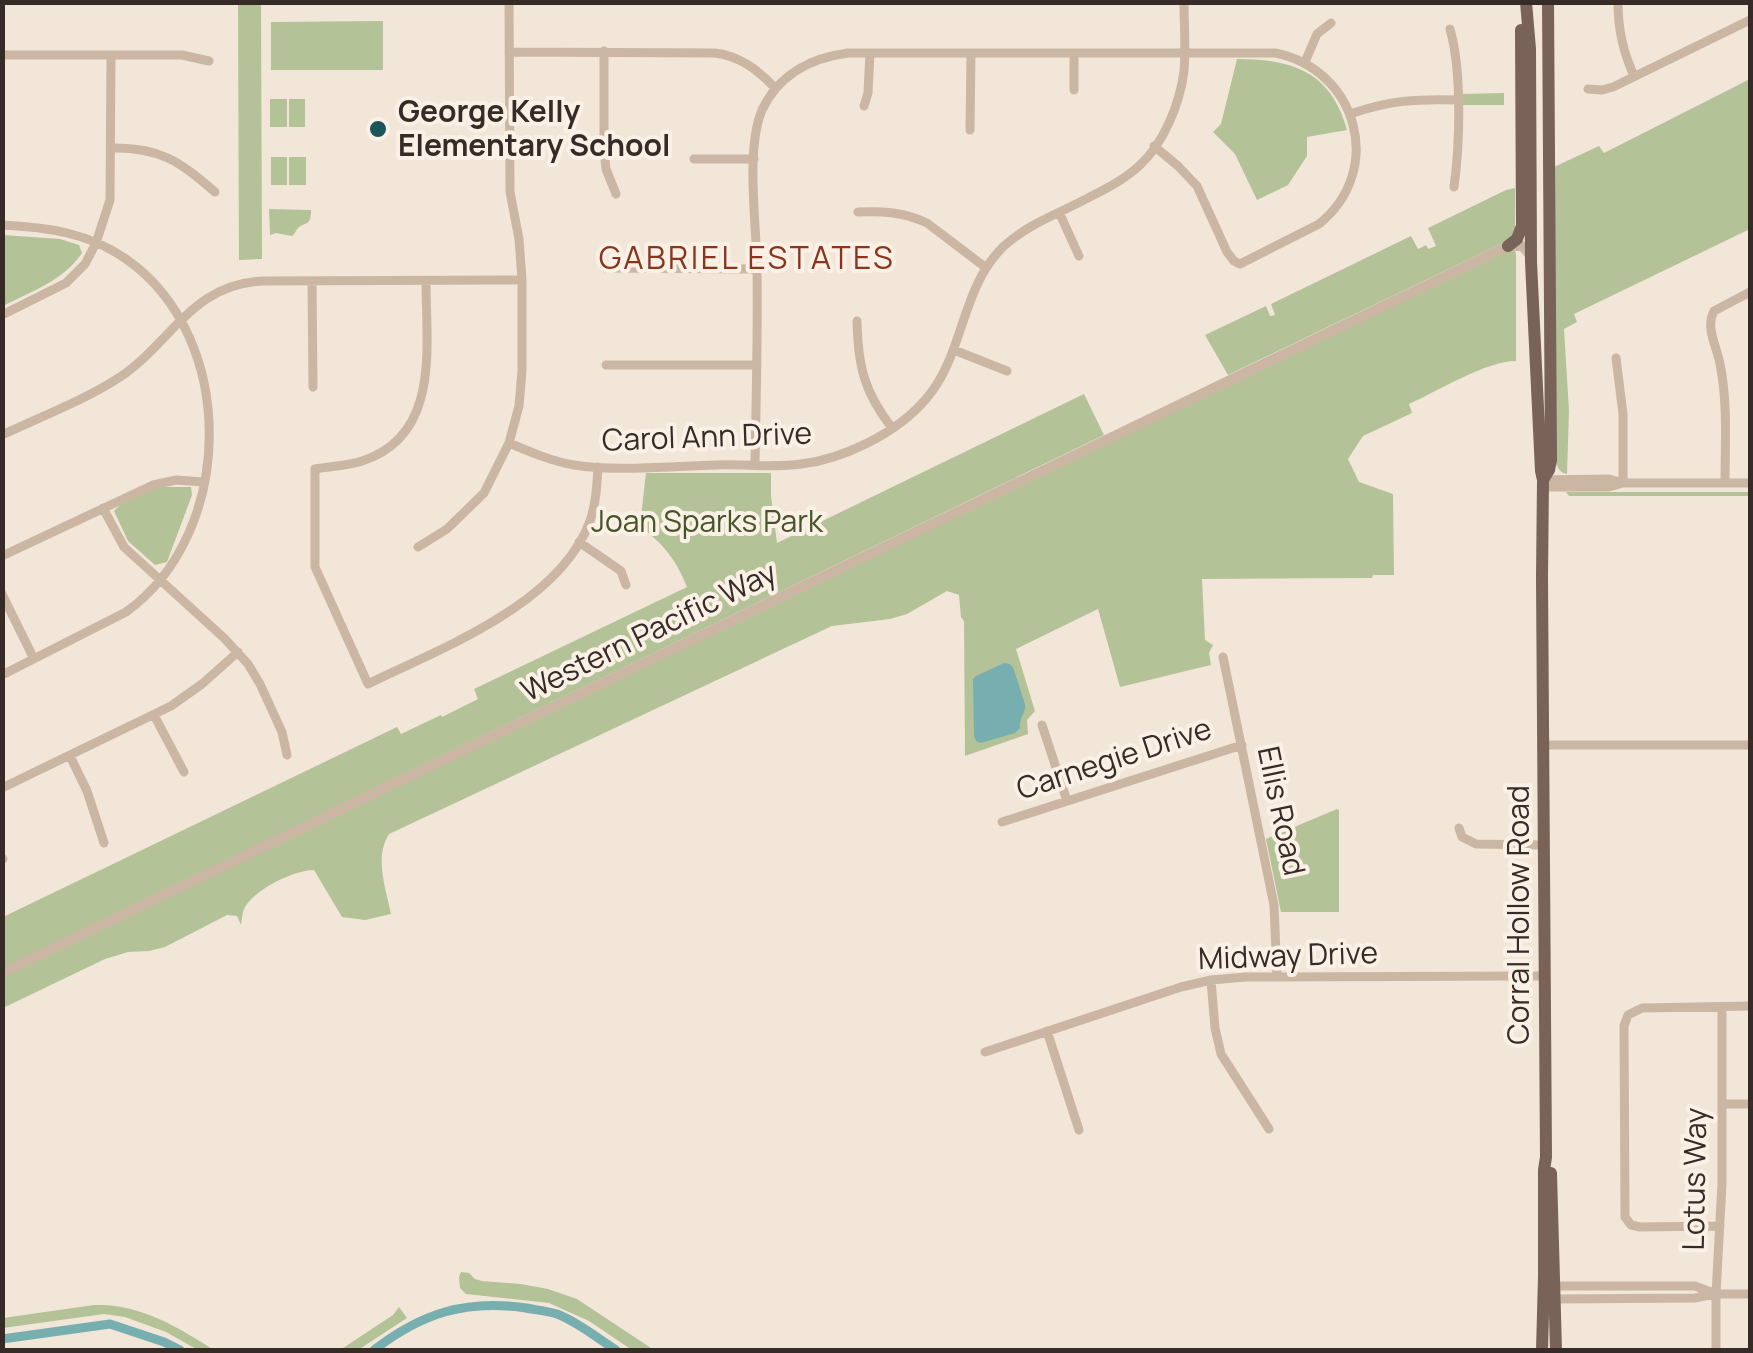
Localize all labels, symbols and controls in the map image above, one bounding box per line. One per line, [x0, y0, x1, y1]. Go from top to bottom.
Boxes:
place label: George Kelly Elementary School [398, 90, 670, 165]
marker: George Kelly Elementary School [367, 118, 389, 140]
district label: GABRIEL ESTATES [599, 235, 895, 279]
street label: Carol Ann Drive [601, 411, 813, 460]
park label: Joan Sparks Park [591, 500, 824, 541]
street label: Western Pacific Way [514, 551, 783, 710]
street label: Carnegie Drive [1011, 707, 1216, 808]
street label: Ellis Road [1249, 742, 1316, 879]
street label: Corral Hollow Road [1497, 785, 1538, 1045]
street label: Midway Drive [1197, 931, 1379, 978]
street label: Lotus Way [1672, 1107, 1715, 1251]

